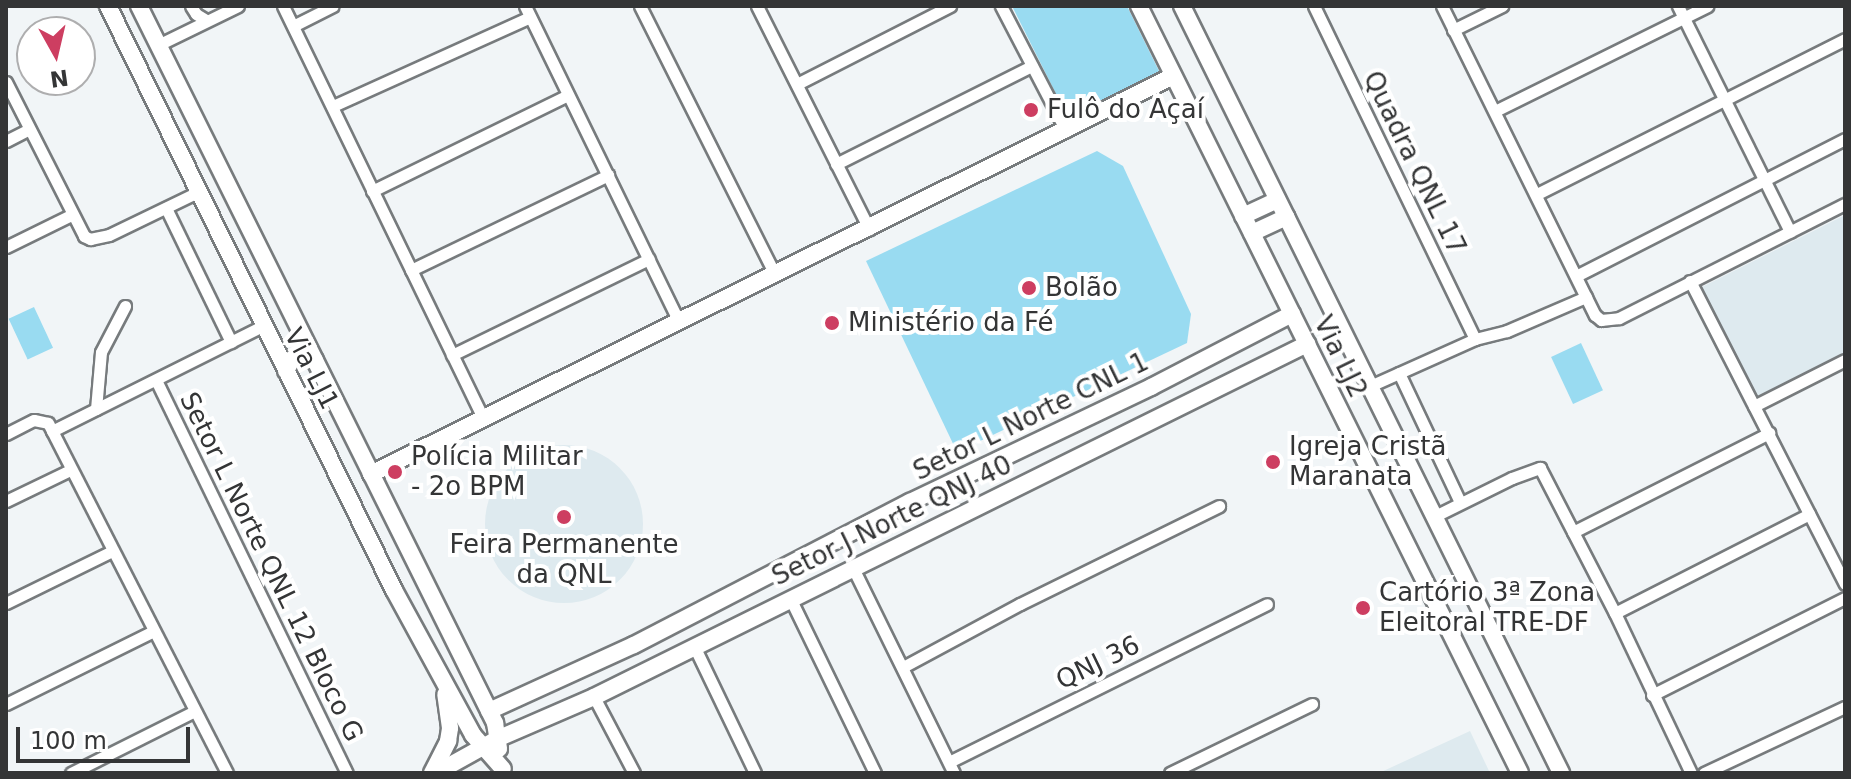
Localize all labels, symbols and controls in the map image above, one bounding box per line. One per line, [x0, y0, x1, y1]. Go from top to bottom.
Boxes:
north arrow [16, 16, 96, 96]
text: N [48, 65, 70, 92]
street label: Quadra QNL 17 [1356, 66, 1472, 260]
place label: Fulô do Açaí [1047, 94, 1204, 126]
marker: Fulô do Açaí [1022, 101, 1040, 119]
place label: Bolão [1045, 272, 1118, 304]
marker: Bolão [1020, 279, 1038, 297]
place label: Ministério da Fé [848, 307, 1053, 339]
street label: Via LJ2 [1307, 311, 1373, 403]
marker: Ministério da Fé [823, 314, 841, 332]
street label: Via LJ1 [277, 323, 345, 415]
street label: Setor L Norte CNL 1 [908, 346, 1154, 488]
street label: Setor L Norte QNL 12 Bloco G [173, 387, 369, 747]
place label: Igreja Cristã Maranata [1289, 431, 1446, 492]
place label: Polícia Militar - 2o BPM [411, 441, 583, 502]
street label: Setor J Norte QNJ 40 [767, 449, 1017, 593]
marker: Igreja Cristã Maranata [1264, 453, 1282, 471]
marker: Polícia Militar - 2o BPM [386, 463, 404, 481]
marker: Feira Permanente da QNL [555, 508, 573, 526]
place label: Feira Permanente da QNL [449, 529, 679, 590]
place label: Cartório 3ª Zona Eleitoral TRE-DF [1379, 577, 1595, 638]
marker: Cartório 3ª Zona Eleitoral TRE-DF [1354, 599, 1372, 617]
street label: QNJ 36 [1051, 629, 1145, 697]
scale bar [20, 711, 194, 761]
text: 100 m [30, 727, 107, 755]

